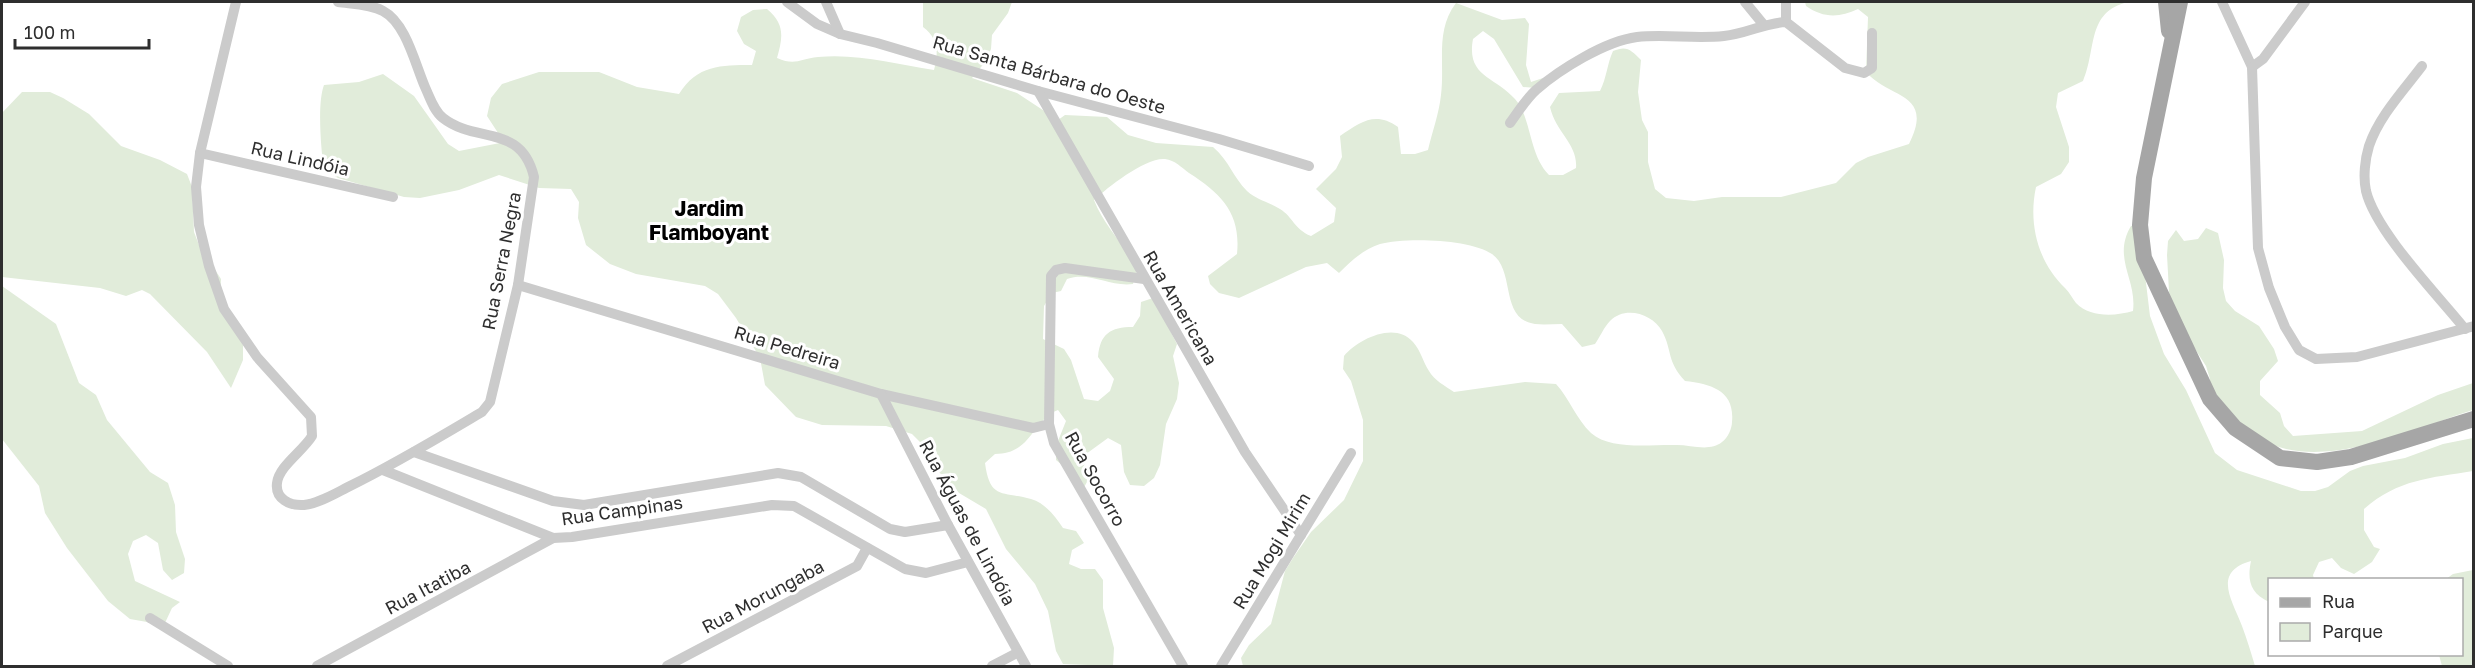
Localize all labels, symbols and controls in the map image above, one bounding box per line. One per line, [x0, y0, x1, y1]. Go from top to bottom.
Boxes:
scale bar [15, 12, 148, 50]
text: 100 m [24, 21, 75, 43]
street label: Rua Santa Bárbara do Oeste [930, 30, 1168, 118]
street label: Rua Lindóia [249, 136, 352, 180]
street label: Rua Serra Negra [477, 190, 525, 332]
district label: Jardim Flamboyant [649, 195, 769, 245]
street label: Rua Americana [1139, 246, 1223, 369]
street label: Rua Pedreira [732, 320, 843, 374]
street label: Rua Socorro [1061, 427, 1131, 530]
street label: Rua Águas de Lindóia [915, 436, 1021, 609]
street label: Rua Mogi Mirim [1228, 488, 1315, 613]
street label: Rua Campinas [560, 491, 684, 529]
street label: Rua Itatiba [381, 555, 474, 619]
street label: Rua Morungaba [698, 555, 827, 638]
legend [2268, 578, 2463, 656]
text: Rua [2322, 590, 2355, 612]
text: Parque [2322, 620, 2383, 642]

